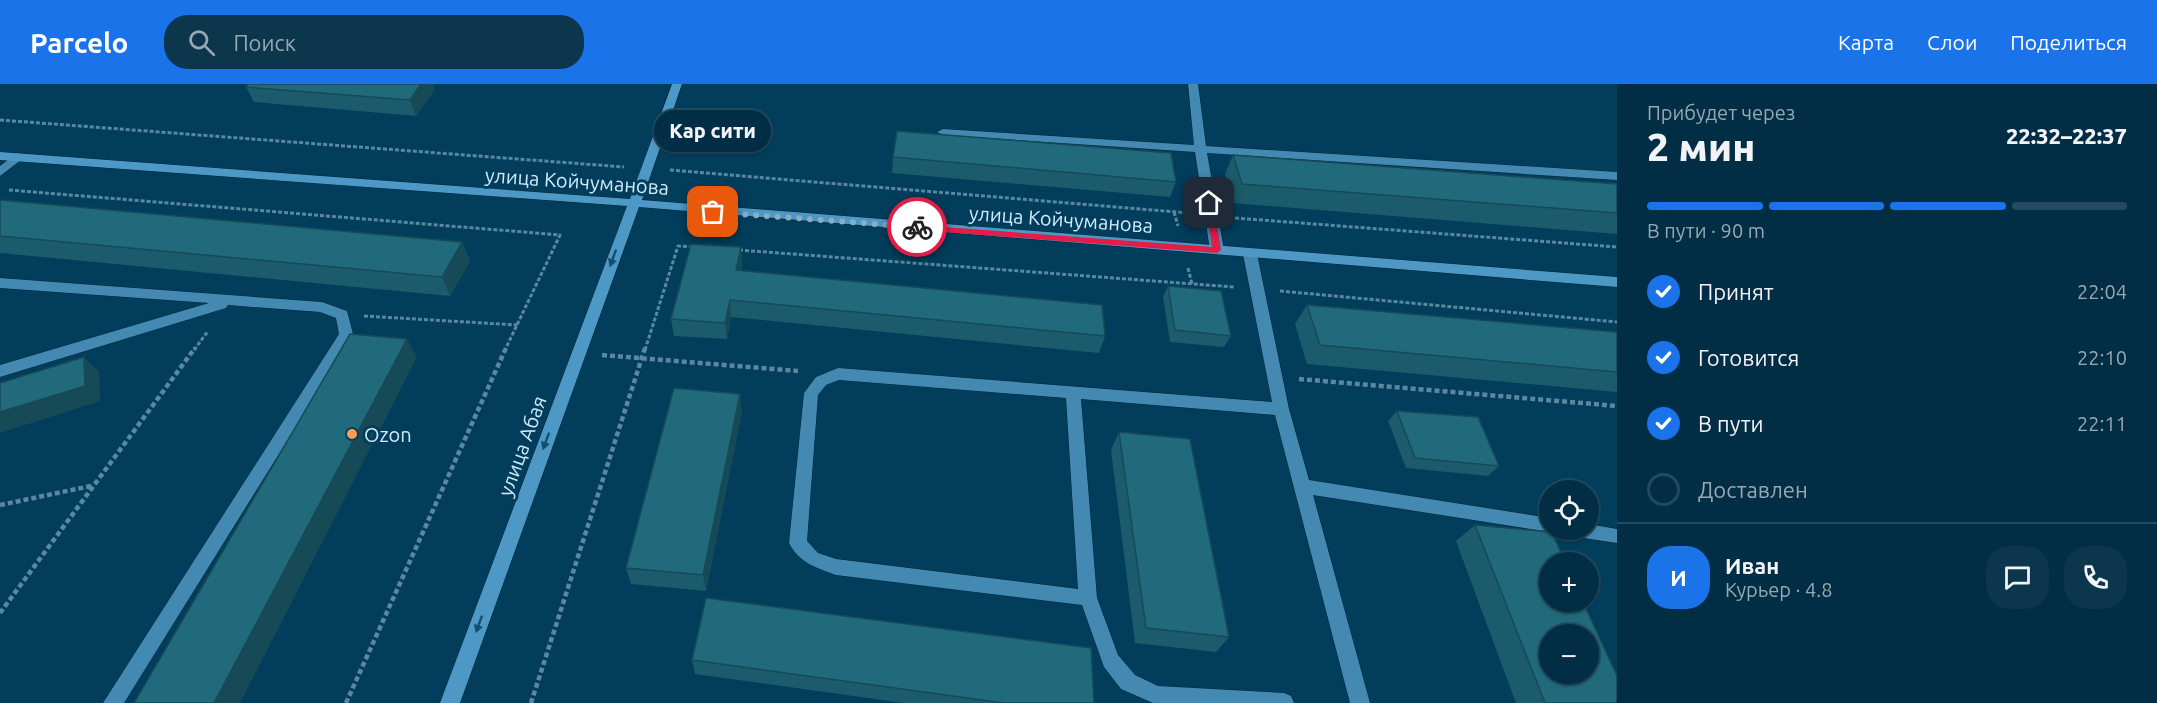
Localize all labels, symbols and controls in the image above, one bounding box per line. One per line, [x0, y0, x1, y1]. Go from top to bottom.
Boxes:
search box [164, 15, 584, 69]
icon: search [185, 26, 218, 59]
text: Parcelo [30, 27, 128, 58]
text: Поиск [233, 30, 296, 55]
text: Карта [1838, 30, 1894, 54]
text: Слои [1927, 30, 1977, 54]
text: Поделиться [2010, 30, 2127, 54]
text: Прибудет через [1647, 101, 1795, 124]
callout: Кар сити [654, 110, 771, 152]
text: Кар сити [669, 119, 756, 142]
text: 22:32–22:37 [2006, 123, 2127, 148]
text: 2 мин [1647, 125, 1755, 168]
street label: улица Койчуманова [484, 163, 670, 199]
pin [1183, 177, 1234, 228]
pin [687, 186, 738, 237]
icon: home [1192, 186, 1225, 219]
icon: bag [696, 195, 729, 228]
courier [887, 197, 947, 257]
street label: улица Койчуманова [968, 201, 1154, 237]
icon: bike [901, 211, 934, 244]
text: В пути · 90 m [1647, 219, 1765, 242]
one-way arrow [607, 249, 617, 267]
icon: check [1647, 275, 1680, 308]
text: Принят [1698, 279, 1774, 304]
text: 22:04 [2077, 280, 2127, 303]
icon: check [1647, 341, 1680, 374]
text: Готовится [1698, 345, 1799, 370]
text: 22:10 [2077, 346, 2127, 369]
street label: улица Абая [493, 393, 551, 499]
icon: check [1647, 407, 1680, 440]
text: В пути [1698, 411, 1764, 436]
text: 22:11 [2077, 412, 2127, 435]
place label: Ozon [364, 423, 412, 446]
marker: Ozon [345, 427, 359, 441]
one-way arrow [540, 432, 550, 450]
text: Доставлен [1698, 477, 1808, 502]
map controls [1539, 480, 1599, 684]
button: locate [1539, 480, 1599, 540]
button: chat [1986, 546, 2049, 609]
button: phone [2064, 546, 2127, 609]
button: + [1539, 552, 1599, 612]
text: Иван [1725, 553, 1779, 578]
text: И [1670, 565, 1687, 590]
text: Курьер · 4.8 [1725, 578, 1832, 601]
one-way arrow [473, 615, 483, 633]
button: − [1539, 624, 1599, 684]

